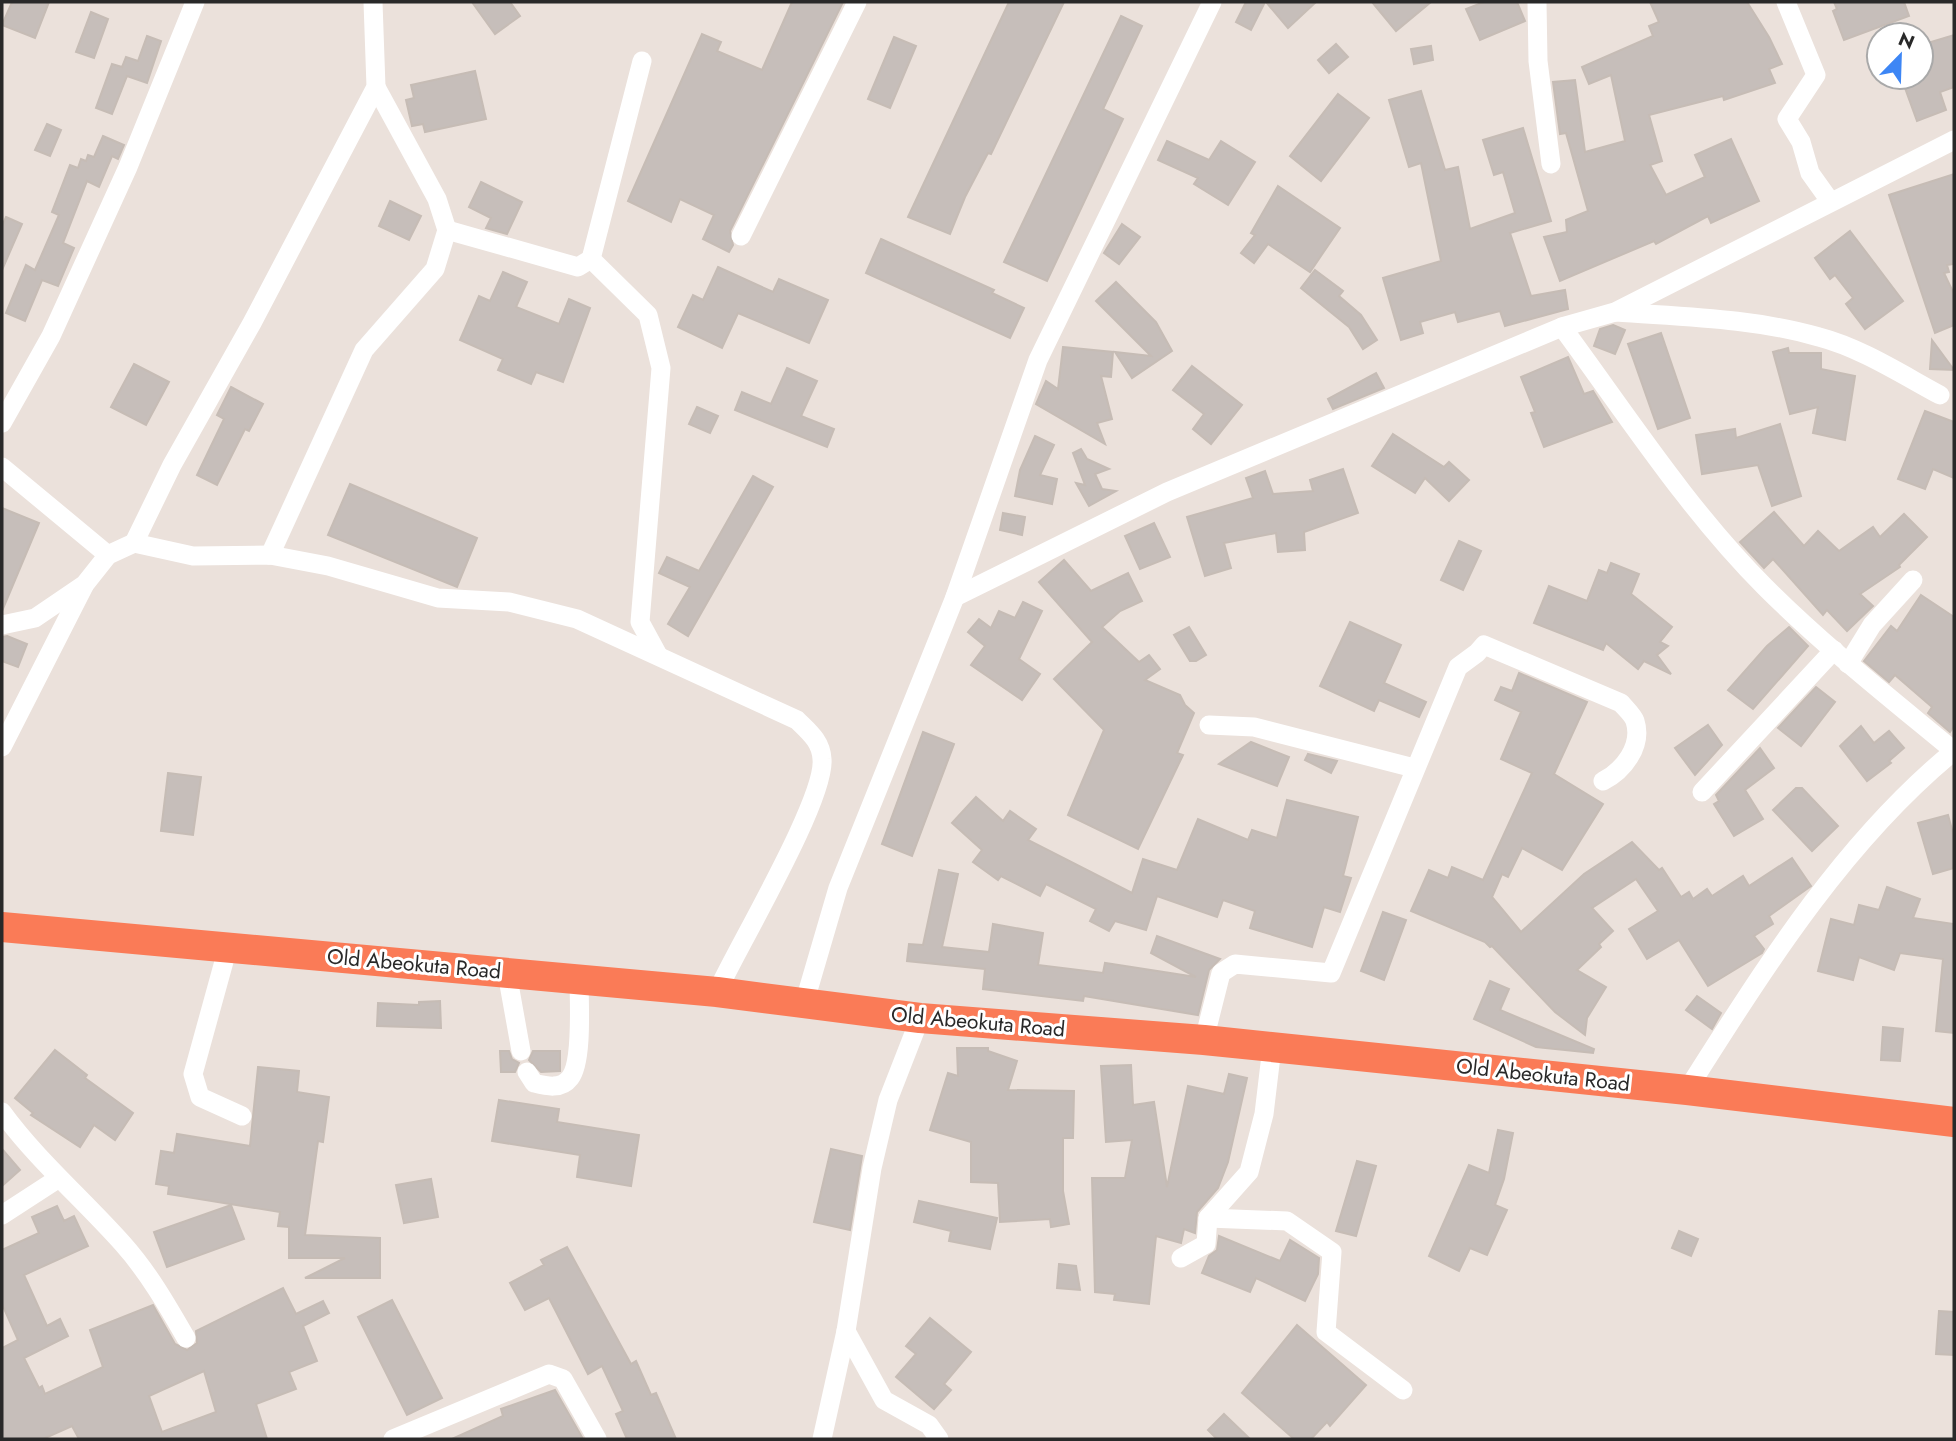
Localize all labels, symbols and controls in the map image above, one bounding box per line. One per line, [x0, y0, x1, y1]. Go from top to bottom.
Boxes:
north arrow [1865, 21, 1935, 91]
text: N [1894, 25, 1919, 56]
street label: Old Abeokuta Road [326, 941, 502, 987]
street label: Old Abeokuta Road [890, 999, 1066, 1045]
street label: Old Abeokuta Road [1455, 1051, 1631, 1099]

